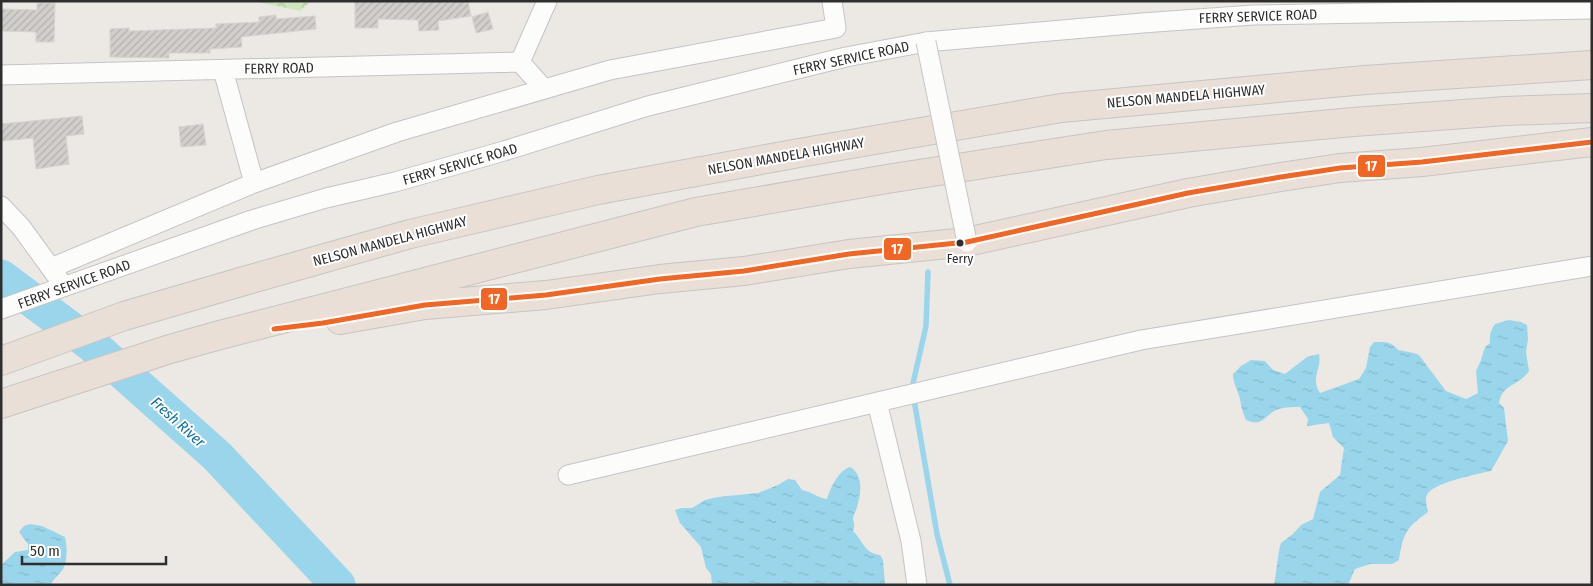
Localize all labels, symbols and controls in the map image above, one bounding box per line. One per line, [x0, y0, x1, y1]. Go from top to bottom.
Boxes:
street label: FERRY SERVICE ROAD [1199, 6, 1317, 27]
street label: FERRY SERVICE ROAD [791, 38, 911, 79]
street label: FERRY ROAD [244, 59, 314, 78]
street label: NELSON MANDELA HIGHWAY [1106, 81, 1266, 112]
street label: NELSON MANDELA HIGHWAY [706, 134, 866, 179]
street label: FERRY SERVICE ROAD [401, 140, 519, 189]
line badge: 17 [1357, 154, 1386, 178]
text: 17 [1365, 158, 1377, 175]
street label: NELSON MANDELA HIGHWAY [311, 213, 469, 270]
line badge: 17 [883, 237, 912, 261]
marker: Ferry [955, 238, 965, 248]
text: 17 [891, 241, 903, 258]
place label: Ferry [947, 251, 973, 266]
street label: FERRY SERVICE ROAD [16, 256, 133, 313]
line badge: 17 [480, 287, 508, 311]
text: 17 [488, 291, 500, 308]
water label: Fresh River [147, 393, 209, 451]
scale bar [22, 534, 166, 566]
text: 50 m [30, 542, 60, 560]

